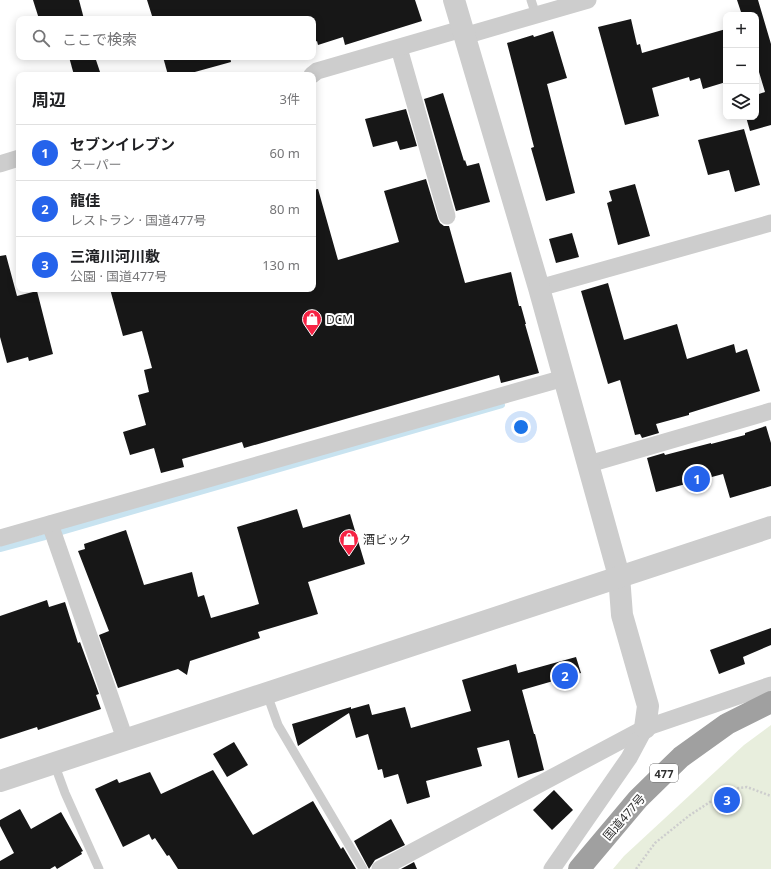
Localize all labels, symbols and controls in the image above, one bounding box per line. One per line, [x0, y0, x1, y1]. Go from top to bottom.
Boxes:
map controls [723, 12, 759, 120]
button: + [723, 12, 759, 48]
search box [16, 16, 316, 60]
icon: search [30, 27, 52, 49]
text: ここで検索 [62, 29, 137, 49]
button: − [723, 48, 759, 84]
button: layers [723, 84, 759, 120]
text: 周辺 [32, 88, 66, 111]
text: 3件 [280, 90, 300, 108]
text: セブンイレブン [70, 134, 175, 154]
text: 1 [41, 144, 49, 162]
text: 60 m [270, 144, 300, 162]
text: スーパー [70, 155, 122, 173]
text: 龍佳 [70, 190, 100, 210]
text: 2 [41, 200, 49, 218]
text: 80 m [270, 200, 300, 218]
text: レストラン · 国道477号 [70, 211, 207, 229]
text: 三滝川河川敷 [70, 246, 160, 266]
text: 3 [41, 256, 49, 274]
text: 130 m [262, 256, 300, 274]
text: 公園 · 国道477号 [70, 267, 168, 285]
shop icon: DCM [301, 308, 323, 336]
place label: DCM [326, 311, 353, 328]
your location [511, 417, 531, 437]
pin: 1 [684, 464, 710, 494]
shop icon: 酒ビック [338, 528, 360, 556]
place label: 酒ビック [363, 531, 411, 548]
pin: 2 [552, 661, 578, 691]
road number: 477 [650, 764, 678, 782]
pin: 3 [714, 785, 740, 815]
street label: 国道477号 [599, 790, 649, 844]

